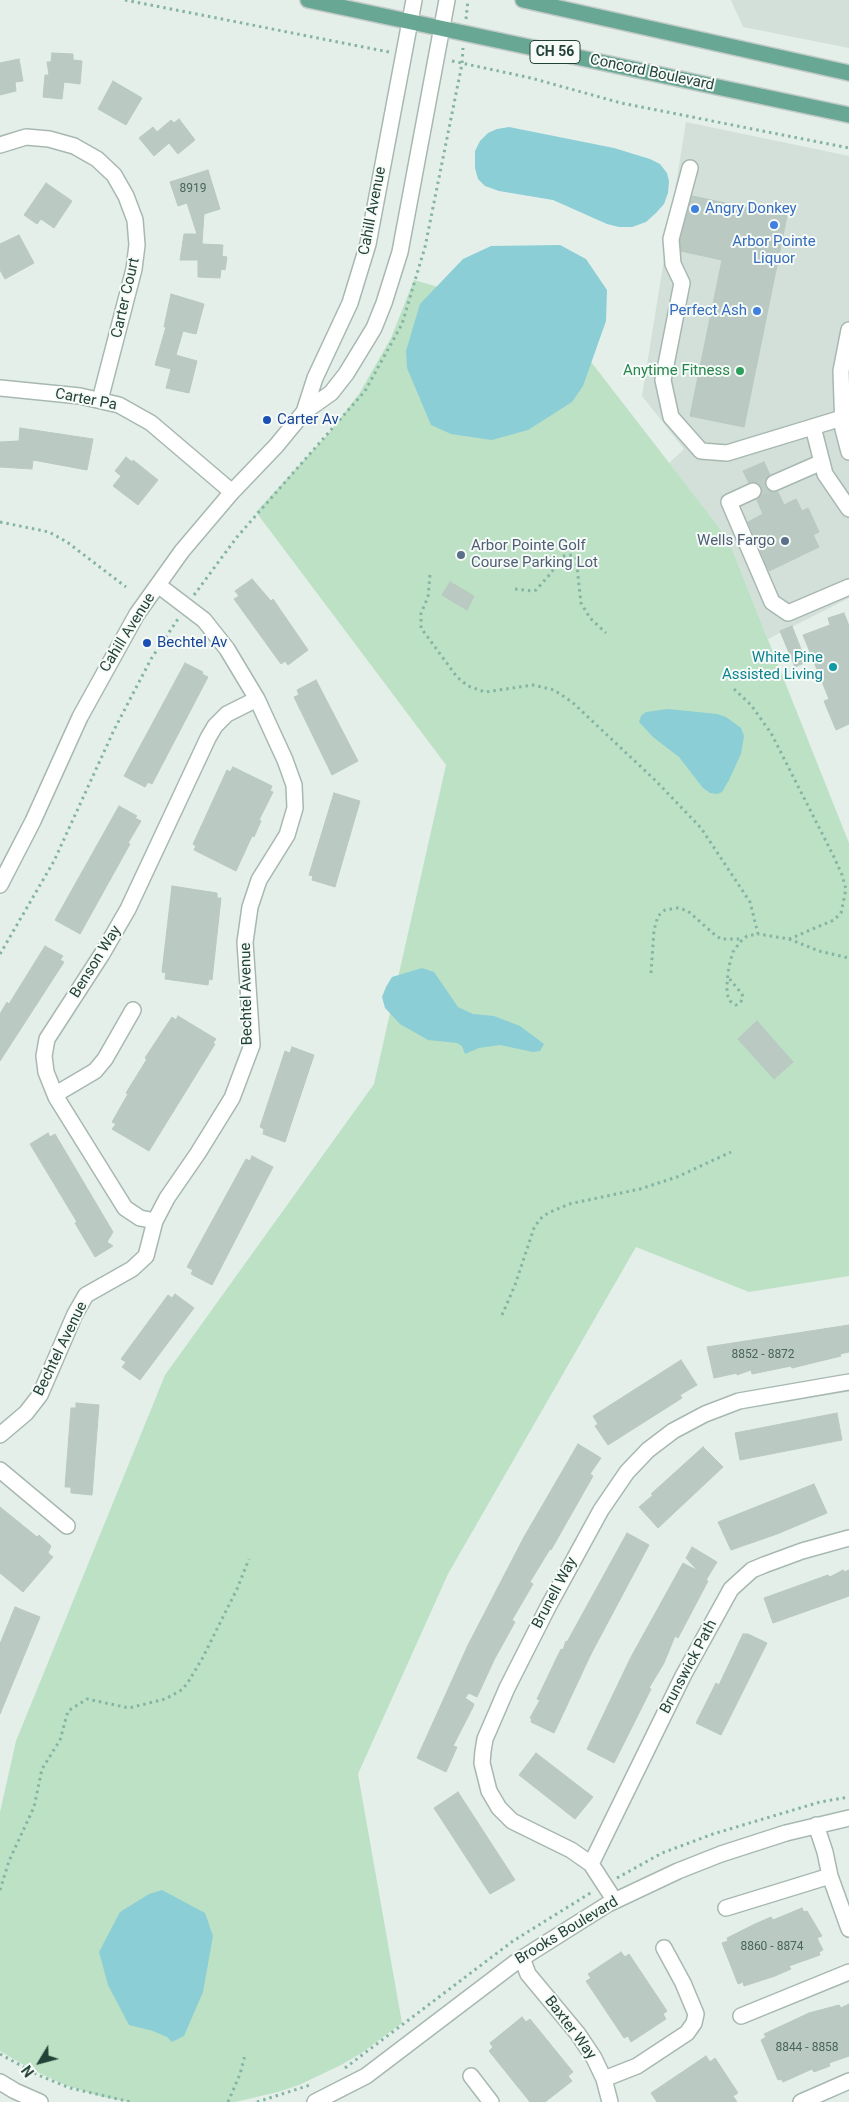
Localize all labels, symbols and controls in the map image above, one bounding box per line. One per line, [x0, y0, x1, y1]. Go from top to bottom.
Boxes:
road number: CH 56 [530, 41, 580, 64]
street label: Concord Boulevard [588, 51, 716, 95]
street label: Cahill Avenue [356, 165, 390, 257]
house number: 8919 [180, 182, 206, 196]
place label: Angry Donkey [705, 200, 797, 218]
marker: Angry Donkey [689, 203, 701, 215]
marker: Arbor Pointe Liquor [768, 219, 780, 231]
place label: Arbor Pointe Liquor [732, 233, 816, 268]
street label: Carter Court [108, 256, 144, 340]
place label: Perfect Ash [669, 302, 747, 320]
marker: Perfect Ash [751, 305, 763, 317]
place label: Anytime Fitness [623, 362, 730, 380]
marker: Anytime Fitness [734, 365, 746, 377]
street label: Carter Pa [54, 385, 118, 415]
place label: Carter Av [277, 411, 339, 429]
marker: Carter Av [261, 414, 273, 426]
place label: Wells Fargo [697, 532, 775, 550]
marker: Wells Fargo [779, 535, 791, 547]
place label: Arbor Pointe Golf Course Parking Lot [471, 537, 598, 572]
marker: Arbor Pointe Golf Course Parking Lot [455, 549, 467, 561]
street label: Cahill Avenue [97, 590, 159, 676]
place label: Bechtel Av [157, 634, 227, 652]
marker: Bechtel Av [141, 637, 153, 649]
place label: White Pine Assisted Living [722, 649, 823, 684]
marker: White Pine Assisted Living [827, 661, 839, 673]
street label: Benson Way [67, 922, 125, 1002]
street label: Bechtel Avenue [237, 943, 257, 1045]
street label: Bechtel Avenue [30, 1299, 92, 1399]
house number: 8852 - 8872 [731, 1348, 795, 1362]
street label: Brunell Way [529, 1554, 581, 1632]
street label: Brunswick Path [657, 1617, 721, 1717]
street label: Brooks Boulevard [512, 1893, 622, 1969]
house number: 8860 - 8874 [740, 1940, 804, 1954]
street label: Baxter Way [540, 1993, 600, 2063]
north arrow [15, 2037, 65, 2087]
house number: 8844 - 8858 [775, 2041, 839, 2055]
text: N [19, 2062, 37, 2080]

